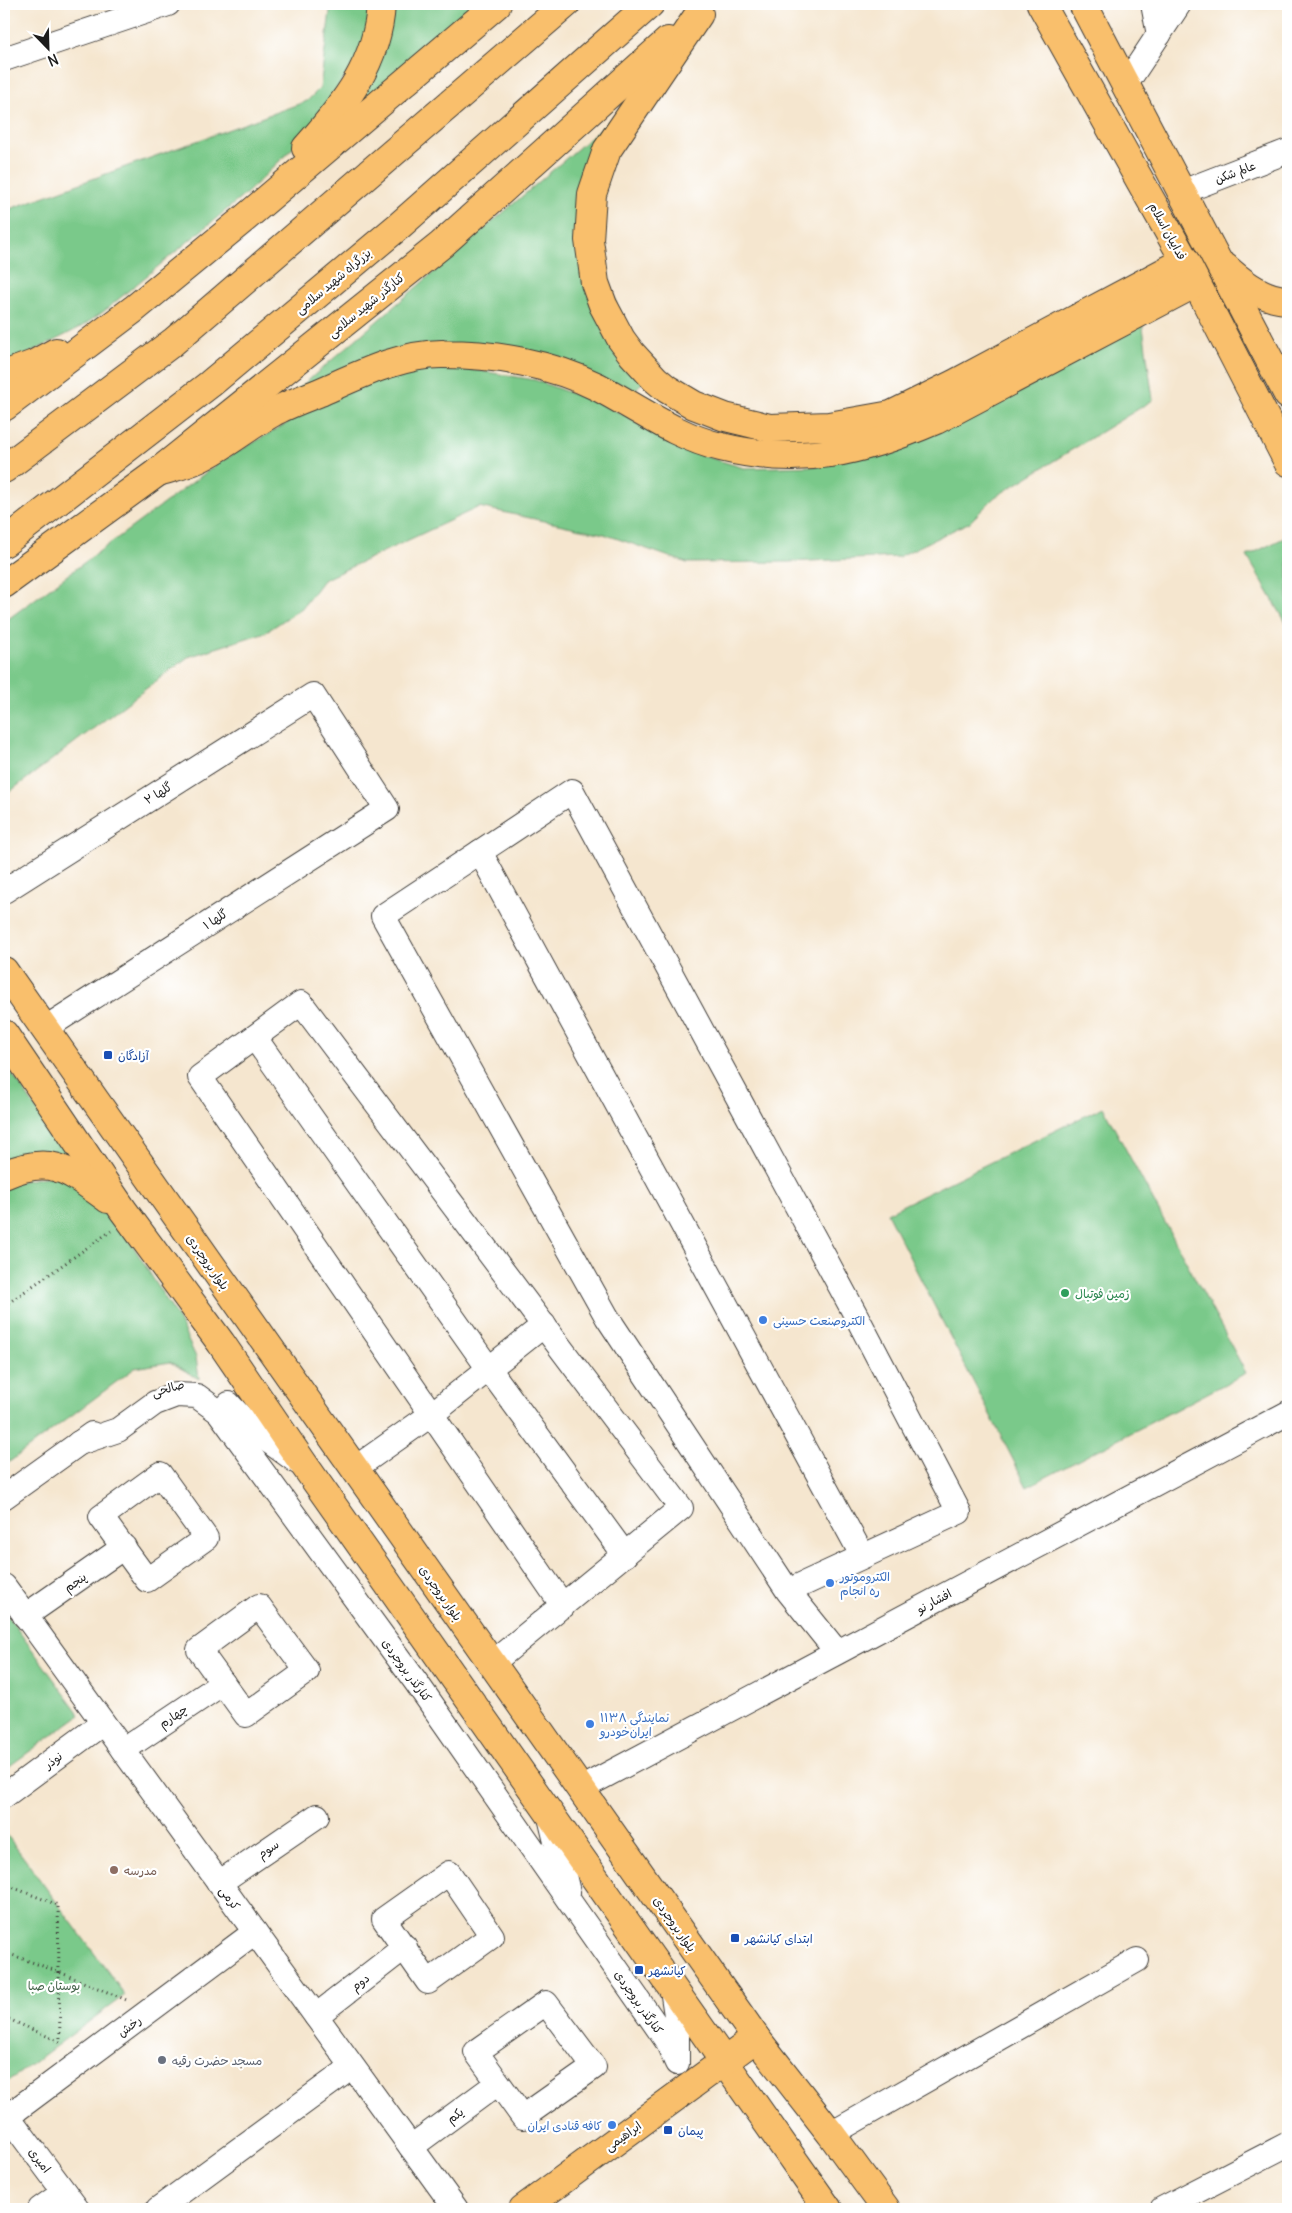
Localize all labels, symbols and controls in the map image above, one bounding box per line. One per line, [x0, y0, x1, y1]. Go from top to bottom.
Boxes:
north arrow [22, 22, 72, 72]
text: N [45, 50, 61, 70]
street label: عالم شکن [1213, 157, 1259, 189]
street label: فداییان اسلام [1144, 200, 1190, 263]
street label: بزرگراه شهید سلامی [292, 245, 375, 318]
street label: کنارگذر شهید سلامی [325, 270, 408, 341]
street label: گلها ۲ [141, 779, 175, 807]
street label: گلها ۱ [200, 906, 230, 932]
place label: آزادگان [118, 1048, 150, 1063]
marker: آزادگان [102, 1049, 114, 1061]
street label: بلوار بروجردی [183, 1231, 233, 1293]
place label: زمین فوتبال [1075, 1286, 1130, 1302]
marker: زمین فوتبال [1059, 1287, 1071, 1299]
place label: الکتروصنعت حسینی [773, 1313, 865, 1329]
marker: الکتروصنعت حسینی [757, 1314, 769, 1326]
street label: صالحی [150, 1376, 186, 1401]
street label: بلوار بروجردی [416, 1562, 466, 1624]
street label: پنجم [61, 1569, 90, 1597]
place label: الکتروموتور ره انجام [839, 1569, 890, 1600]
marker: الکتروموتور ره انجام [824, 1577, 836, 1589]
street label: افشار نو [913, 1586, 954, 1617]
street label: کنارگذر بروجردی [378, 1635, 435, 1705]
street label: چهارم [156, 1701, 191, 1733]
place label: نمایندگی ۱۱۳۸ ایران‌خودرو [599, 1710, 669, 1740]
marker: نمایندگی ۱۱۳۸ ایران‌خودرو [584, 1718, 596, 1730]
street label: نوذر [40, 1748, 65, 1772]
street label: سوم [254, 1836, 283, 1863]
place label: مدرسه [124, 1863, 157, 1878]
marker: مدرسه [108, 1864, 120, 1876]
street label: کرمی [216, 1883, 244, 1913]
street label: بلوار بروجردی [650, 1893, 700, 1955]
place label: ابتدای کیانشهر [744, 1931, 813, 1947]
marker: ابتدای کیانشهر [729, 1932, 741, 1944]
place label: کیانشهر [648, 1963, 686, 1978]
marker: کیانشهر [633, 1964, 645, 1976]
street label: کنارگذر بروجردی [611, 1967, 667, 2037]
street label: دوم [348, 1970, 374, 1995]
park label: بوستان صبا [28, 1978, 80, 1994]
street label: رخش [114, 2012, 144, 2040]
place label: مسجد حضرت رقیه [172, 2053, 262, 2069]
marker: مسجد حضرت رقیه [156, 2054, 168, 2066]
street label: یکم [444, 2104, 467, 2128]
place label: کافه قنادی ایران [527, 2118, 602, 2133]
street label: ابراهیمی [602, 2118, 645, 2155]
marker: کافه قنادی ایران [606, 2119, 618, 2131]
place label: پیمان [678, 2123, 704, 2139]
marker: پیمان [662, 2124, 674, 2136]
street label: امیری [26, 2144, 54, 2176]

